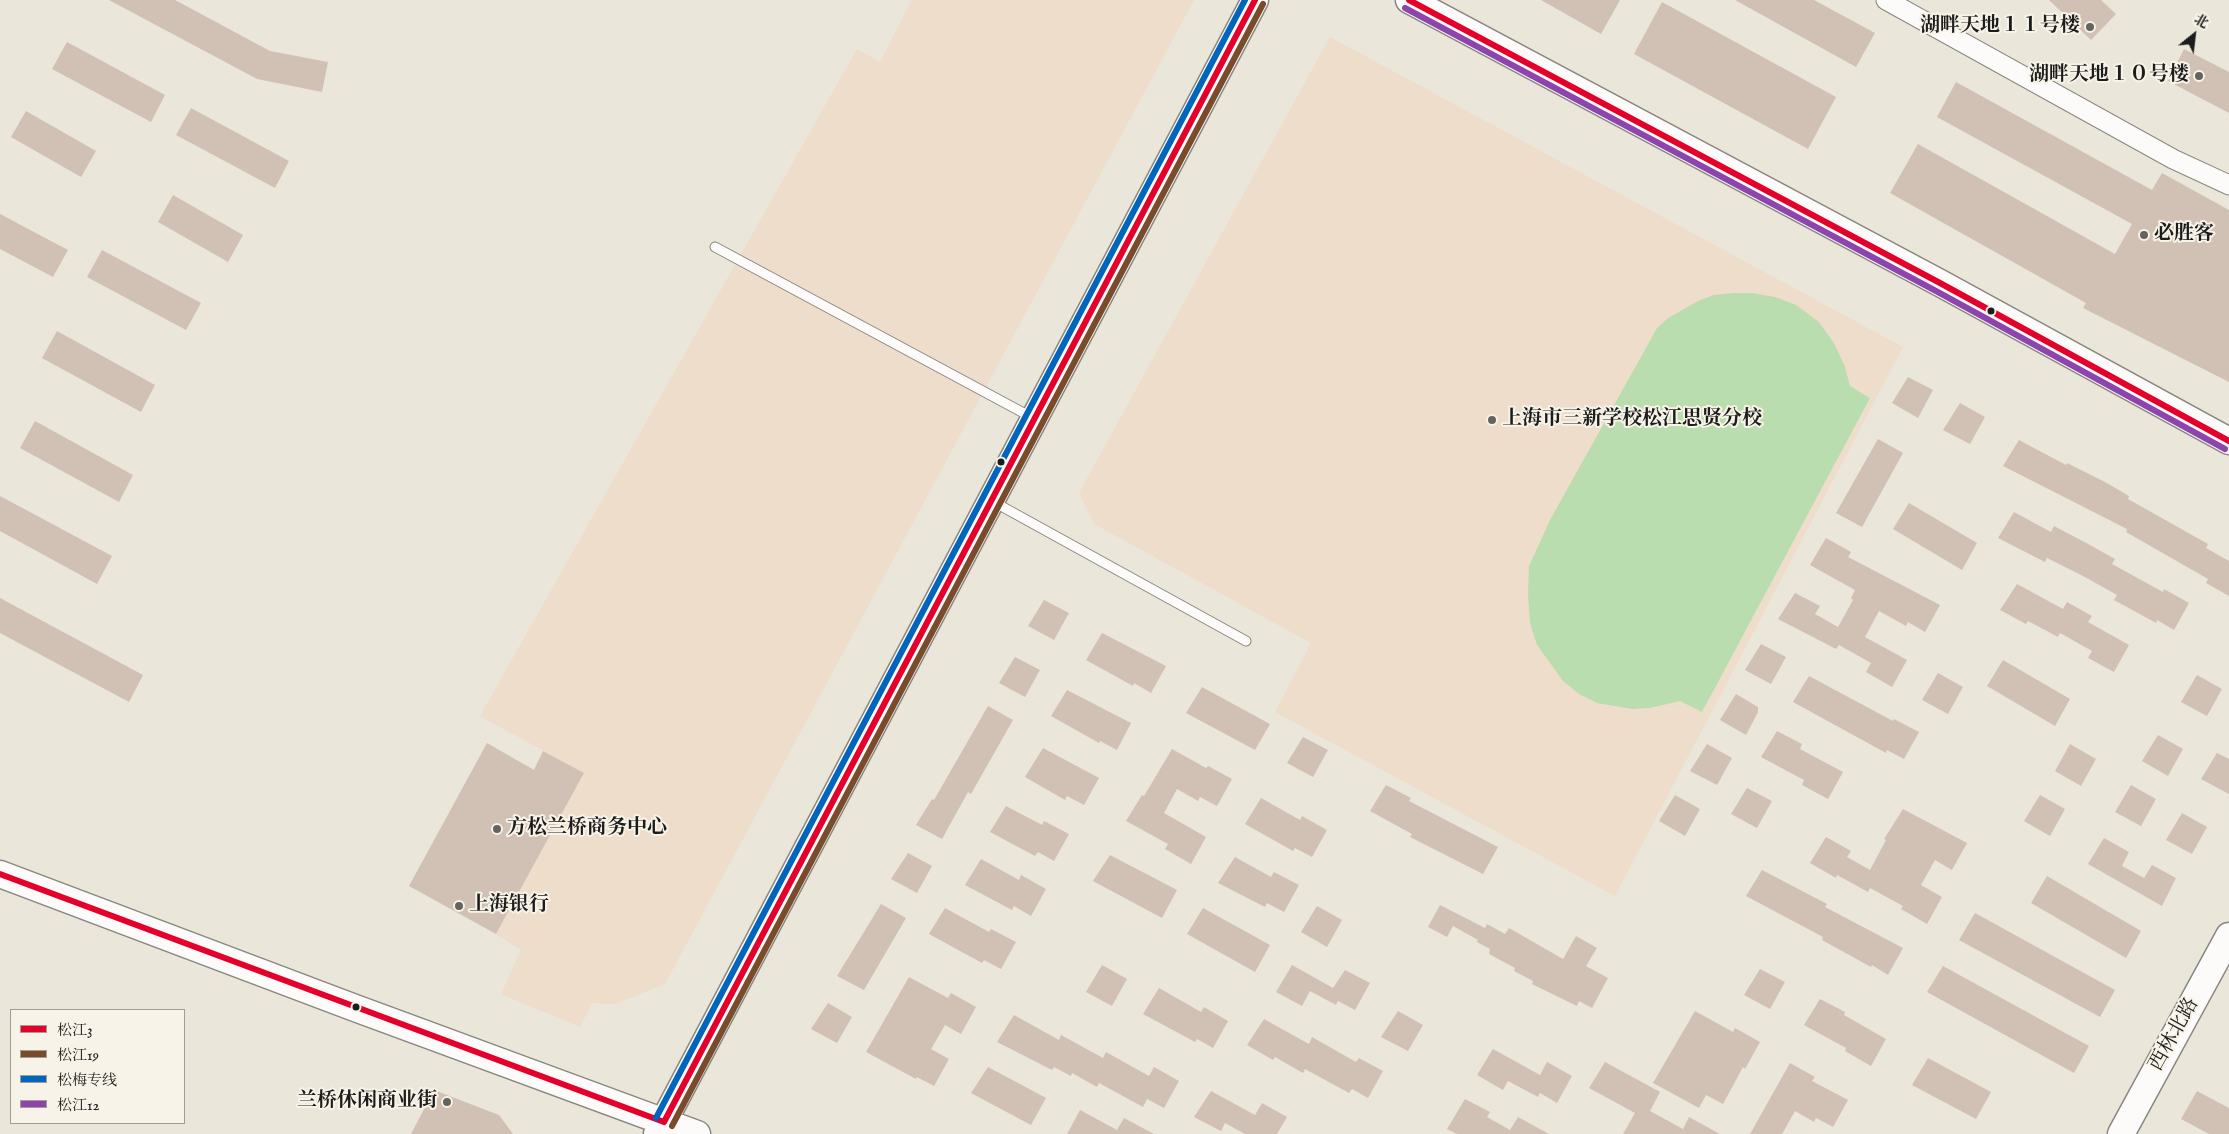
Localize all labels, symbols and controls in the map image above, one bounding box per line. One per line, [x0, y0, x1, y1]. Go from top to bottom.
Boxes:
north arrow [2169, 10, 2219, 60]
text: 北 [2191, 11, 2212, 33]
place label: 湖畔天地１１号楼 [1920, 15, 2080, 39]
marker: 湖畔天地１１号楼 [2084, 21, 2096, 33]
place label: 湖畔天地１０号楼 [2029, 64, 2189, 88]
marker: 湖畔天地１０号楼 [2193, 70, 2205, 82]
place label: 必胜客 [2154, 223, 2214, 247]
marker: 必胜客 [2138, 229, 2150, 241]
unlabelled marker [1986, 306, 1996, 316]
place label: 上海市三新学校松江思贤分校 [1502, 408, 1762, 432]
marker: 上海市三新学校松江思贤分校 [1486, 414, 1498, 426]
unlabelled marker [996, 457, 1006, 467]
place label: 方松兰桥商务中心 [507, 817, 667, 841]
marker: 方松兰桥商务中心 [491, 823, 503, 835]
place label: 上海银行 [469, 894, 549, 918]
marker: 上海银行 [453, 900, 465, 912]
street label: 西林北路 [2145, 994, 2205, 1076]
unlabelled marker [351, 1002, 361, 1012]
legend [10, 1009, 185, 1124]
text: 松江3 [57, 1021, 93, 1040]
text: 松江19 [57, 1046, 99, 1065]
text: 松梅专线 [57, 1071, 117, 1090]
place label: 兰桥休闲商业街 [297, 1090, 437, 1114]
text: 松江12 [57, 1096, 100, 1115]
marker: 兰桥休闲商业街 [441, 1096, 453, 1108]

